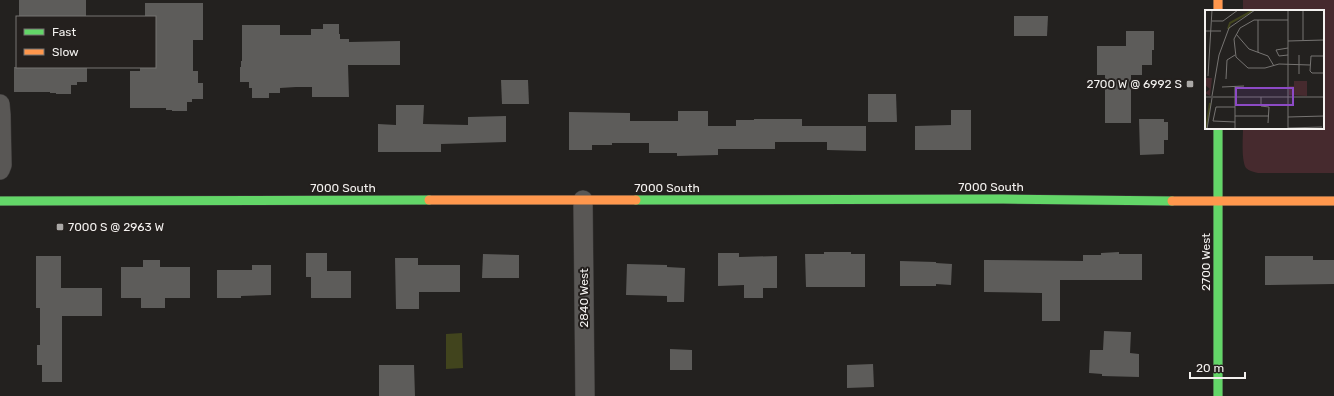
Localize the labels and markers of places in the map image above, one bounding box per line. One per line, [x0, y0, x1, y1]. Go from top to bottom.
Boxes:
place label: 2700 W @ 6992 S [1087, 77, 1182, 91]
marker: 2700 W @ 6992 S [1185, 79, 1195, 89]
place label: 7000 S @ 2963 W [68, 220, 165, 234]
marker: 7000 S @ 2963 W [55, 222, 65, 232]

